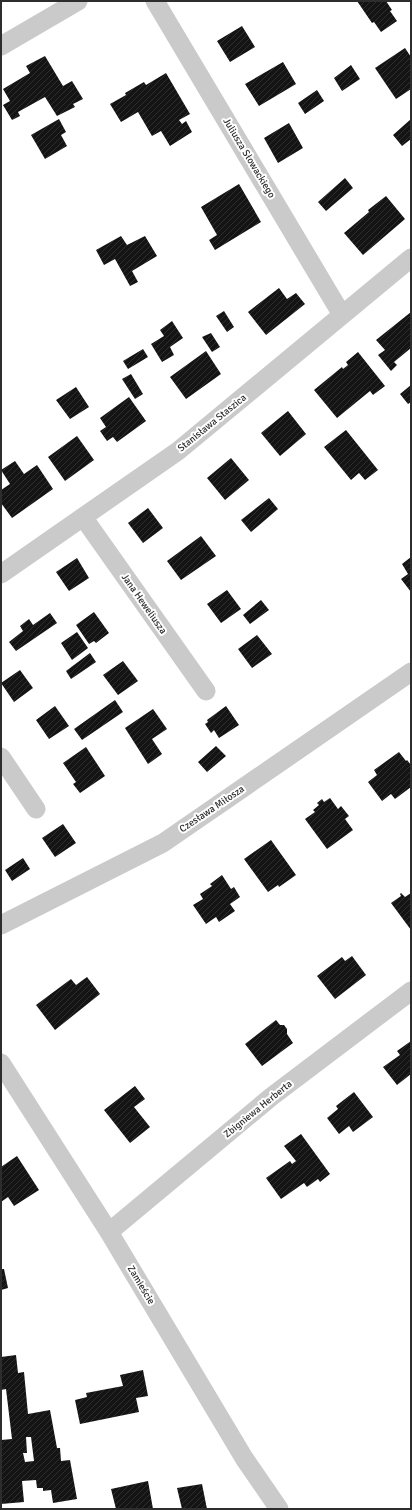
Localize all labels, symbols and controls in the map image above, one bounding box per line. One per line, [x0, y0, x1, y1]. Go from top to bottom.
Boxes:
street label: Juliusza Słowackiego [220, 116, 278, 200]
street label: Stanisława Staszica [175, 392, 249, 454]
street label: Jana Heweliusza [119, 572, 169, 636]
street label: Czesława Miłosza [177, 783, 247, 835]
street label: Zbigniewa Herberta [221, 1078, 295, 1140]
street label: Zamieście [125, 1263, 157, 1307]

